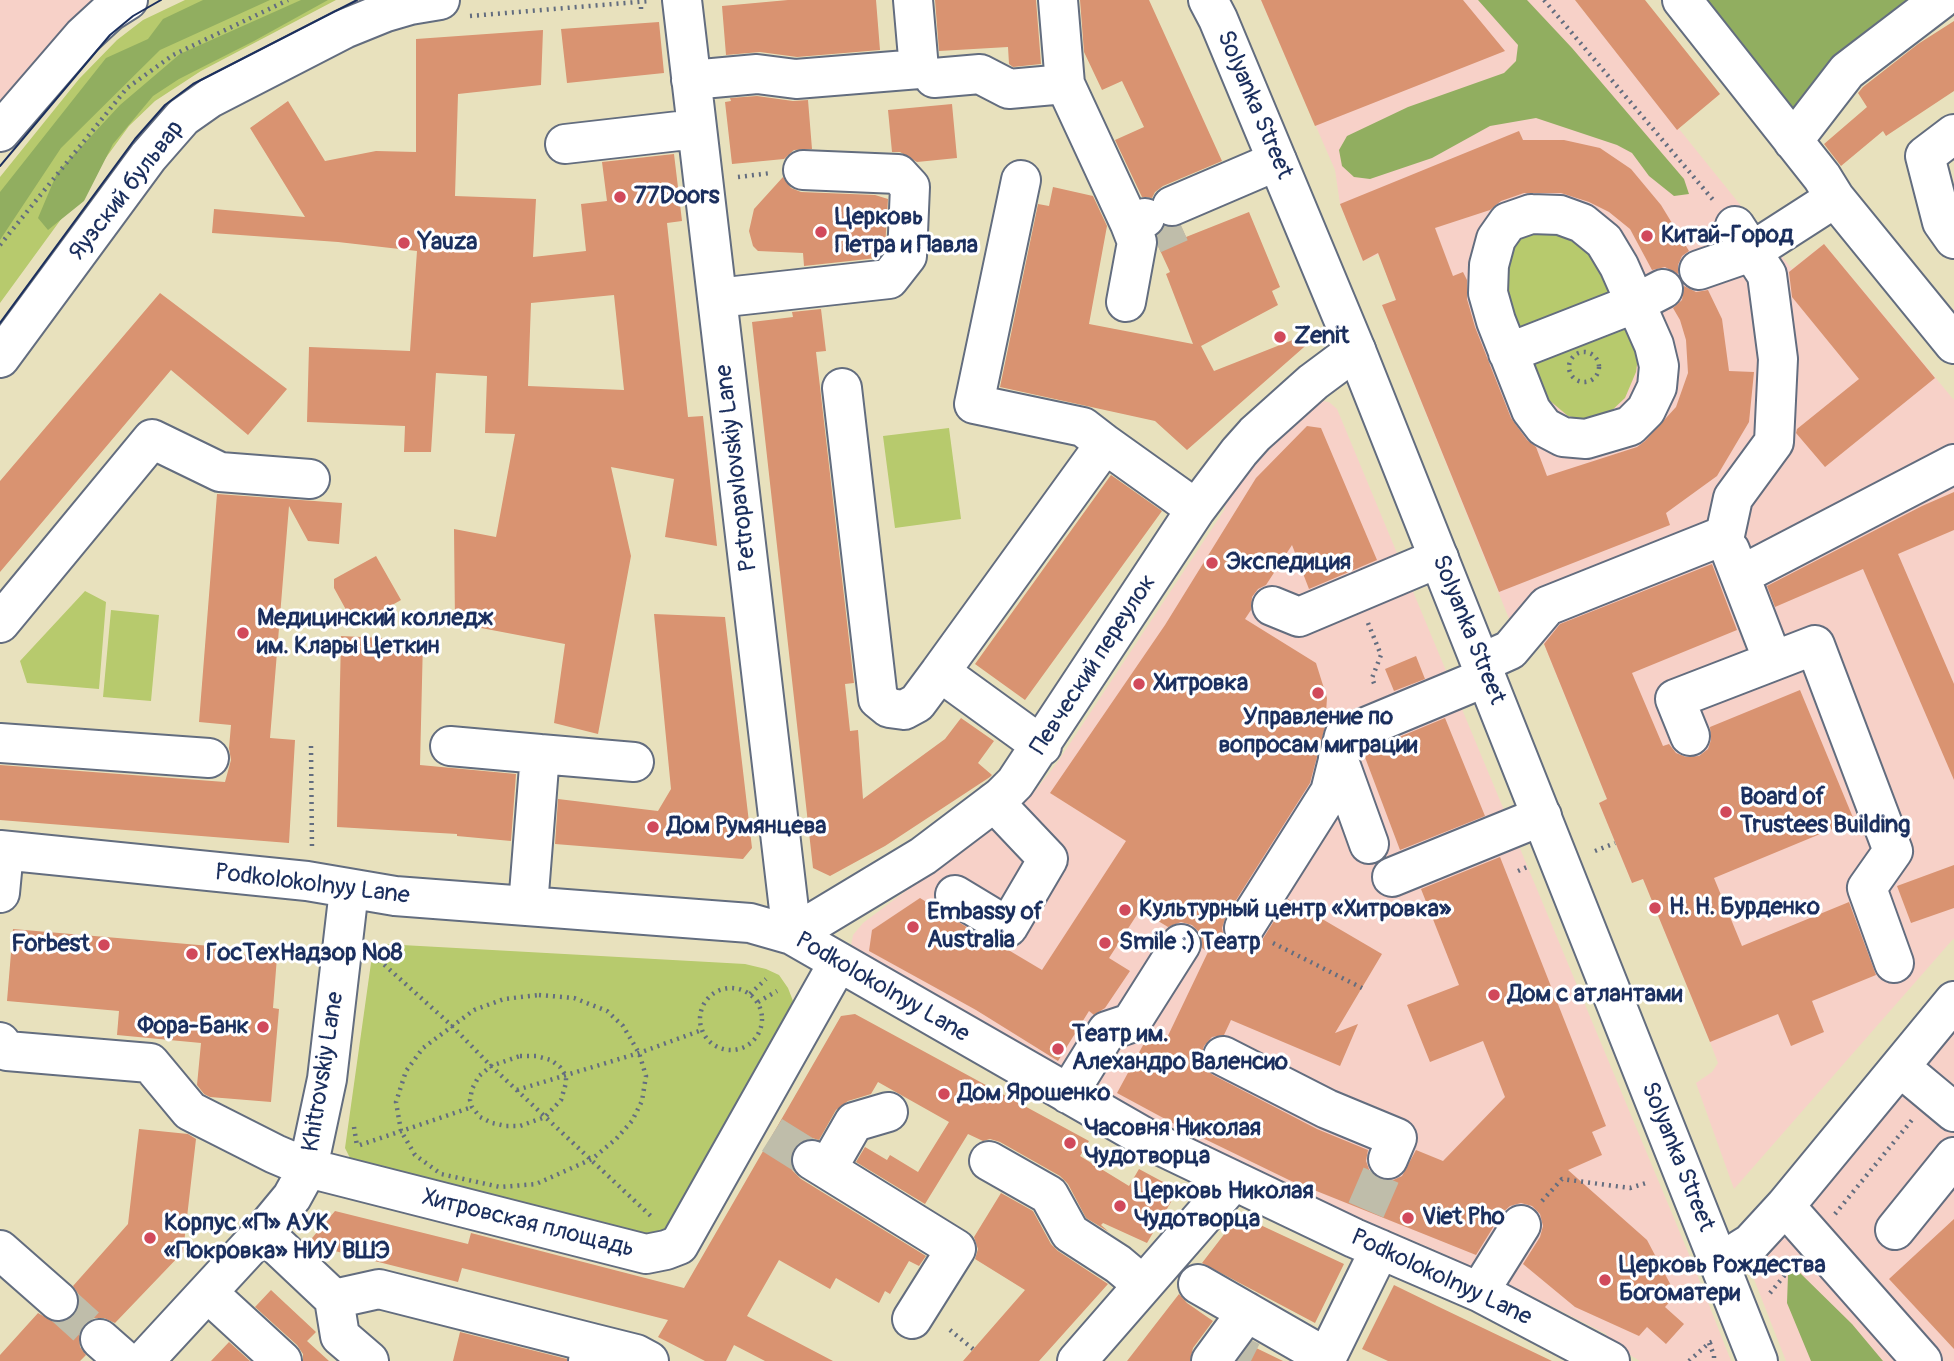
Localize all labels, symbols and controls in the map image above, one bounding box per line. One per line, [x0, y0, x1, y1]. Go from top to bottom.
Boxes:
street label: Solyanka Street [1210, 27, 1298, 183]
street label: Яузский бульвар [63, 115, 191, 267]
place label: 77Doors [634, 183, 720, 211]
marker: 77Doors [612, 189, 628, 205]
place label: Церковь Петра и Павла [835, 204, 978, 260]
place label: Китай-Город [1661, 222, 1793, 250]
marker: Церковь Петра и Павла [813, 224, 829, 240]
marker: Китай-Город [1639, 228, 1655, 244]
place label: Yauza [418, 229, 477, 257]
marker: Yauza [396, 235, 412, 251]
place label: Zenit [1294, 323, 1349, 351]
marker: Zenit [1272, 329, 1288, 345]
street label: Petropavlovskiy Lane [710, 363, 764, 573]
place label: Экспедиция [1226, 549, 1351, 577]
street label: Solyanka Street [1425, 551, 1511, 709]
marker: Экспедиция [1204, 555, 1220, 571]
street label: Певческий переулок [1025, 569, 1163, 761]
place label: Медицинский колледж им. Клары Цеткин [257, 605, 493, 661]
marker: Медицинский колледж им. Клары Цеткин [235, 625, 251, 641]
place label: Хитровка [1153, 670, 1248, 698]
marker: Хитровка [1131, 676, 1147, 692]
marker: Управление по вопросам миграции [1310, 685, 1326, 701]
place label: Управление по вопросам миграции [1218, 704, 1418, 760]
place label: Board of Trustees Building [1740, 784, 1910, 840]
marker: Board of Trustees Building [1718, 804, 1734, 820]
place label: Дом Румянцева [667, 813, 826, 841]
marker: Дом Румянцева [645, 819, 661, 835]
street label: Podkolokolnyy Lane [213, 859, 411, 911]
place label: Н. Н. Бурденко [1669, 894, 1820, 922]
place label: Культурный центр «Хитровка» [1139, 896, 1451, 924]
place label: Embassy of Australia [927, 899, 1043, 955]
marker: Н. Н. Бурденко [1647, 900, 1663, 916]
marker: Культурный центр «Хитровка» [1117, 902, 1133, 918]
marker: Embassy of Australia [905, 919, 921, 935]
street label: Podkolokolnyy Lane [790, 926, 974, 1050]
place label: Smile :) Театр [1119, 929, 1261, 957]
place label: Forbest [11, 931, 90, 959]
marker: Smile :) Театр [1097, 935, 1113, 951]
marker: Forbest [96, 937, 112, 953]
place label: ГосТехНадзор №8 [206, 940, 403, 968]
marker: ГосТехНадзор №8 [184, 946, 200, 962]
place label: Дом с атлантами [1508, 981, 1682, 1009]
marker: Дом с атлантами [1486, 987, 1502, 1003]
street label: Khitrovskiy Lane [297, 990, 351, 1154]
place label: Фора-Банк [137, 1013, 249, 1041]
marker: Фора-Банк [255, 1019, 271, 1035]
place label: Театр им. Алехандро Валенсио [1072, 1021, 1288, 1077]
marker: Театр им. Алехандро Валенсио [1050, 1041, 1066, 1057]
street label: Solyanka Street [1634, 1078, 1720, 1236]
place label: Дом Ярошенко [958, 1080, 1110, 1108]
marker: Дом Ярошенко [936, 1086, 952, 1102]
place label: Часовня Николая Чудотворца [1084, 1115, 1261, 1171]
marker: Часовня Николая Чудотворца [1062, 1135, 1078, 1151]
place label: Церковь Николая Чудотворца [1134, 1178, 1314, 1234]
street label: Хитровская площадь [419, 1184, 637, 1264]
marker: Церковь Николая Чудотворца [1112, 1198, 1128, 1214]
place label: Viet Pho [1422, 1204, 1505, 1232]
place label: Корпус «П» АУК «Покровка» НИУ ВШЭ [164, 1210, 389, 1266]
marker: Viet Pho [1400, 1210, 1416, 1226]
street label: Podkolokolnyy Lane [1346, 1223, 1536, 1333]
marker: Корпус «П» АУК «Покровка» НИУ ВШЭ [142, 1230, 158, 1246]
place label: Церковь Рождества Богоматери [1619, 1252, 1826, 1308]
marker: Церковь Рождества Богоматери [1597, 1272, 1613, 1288]

